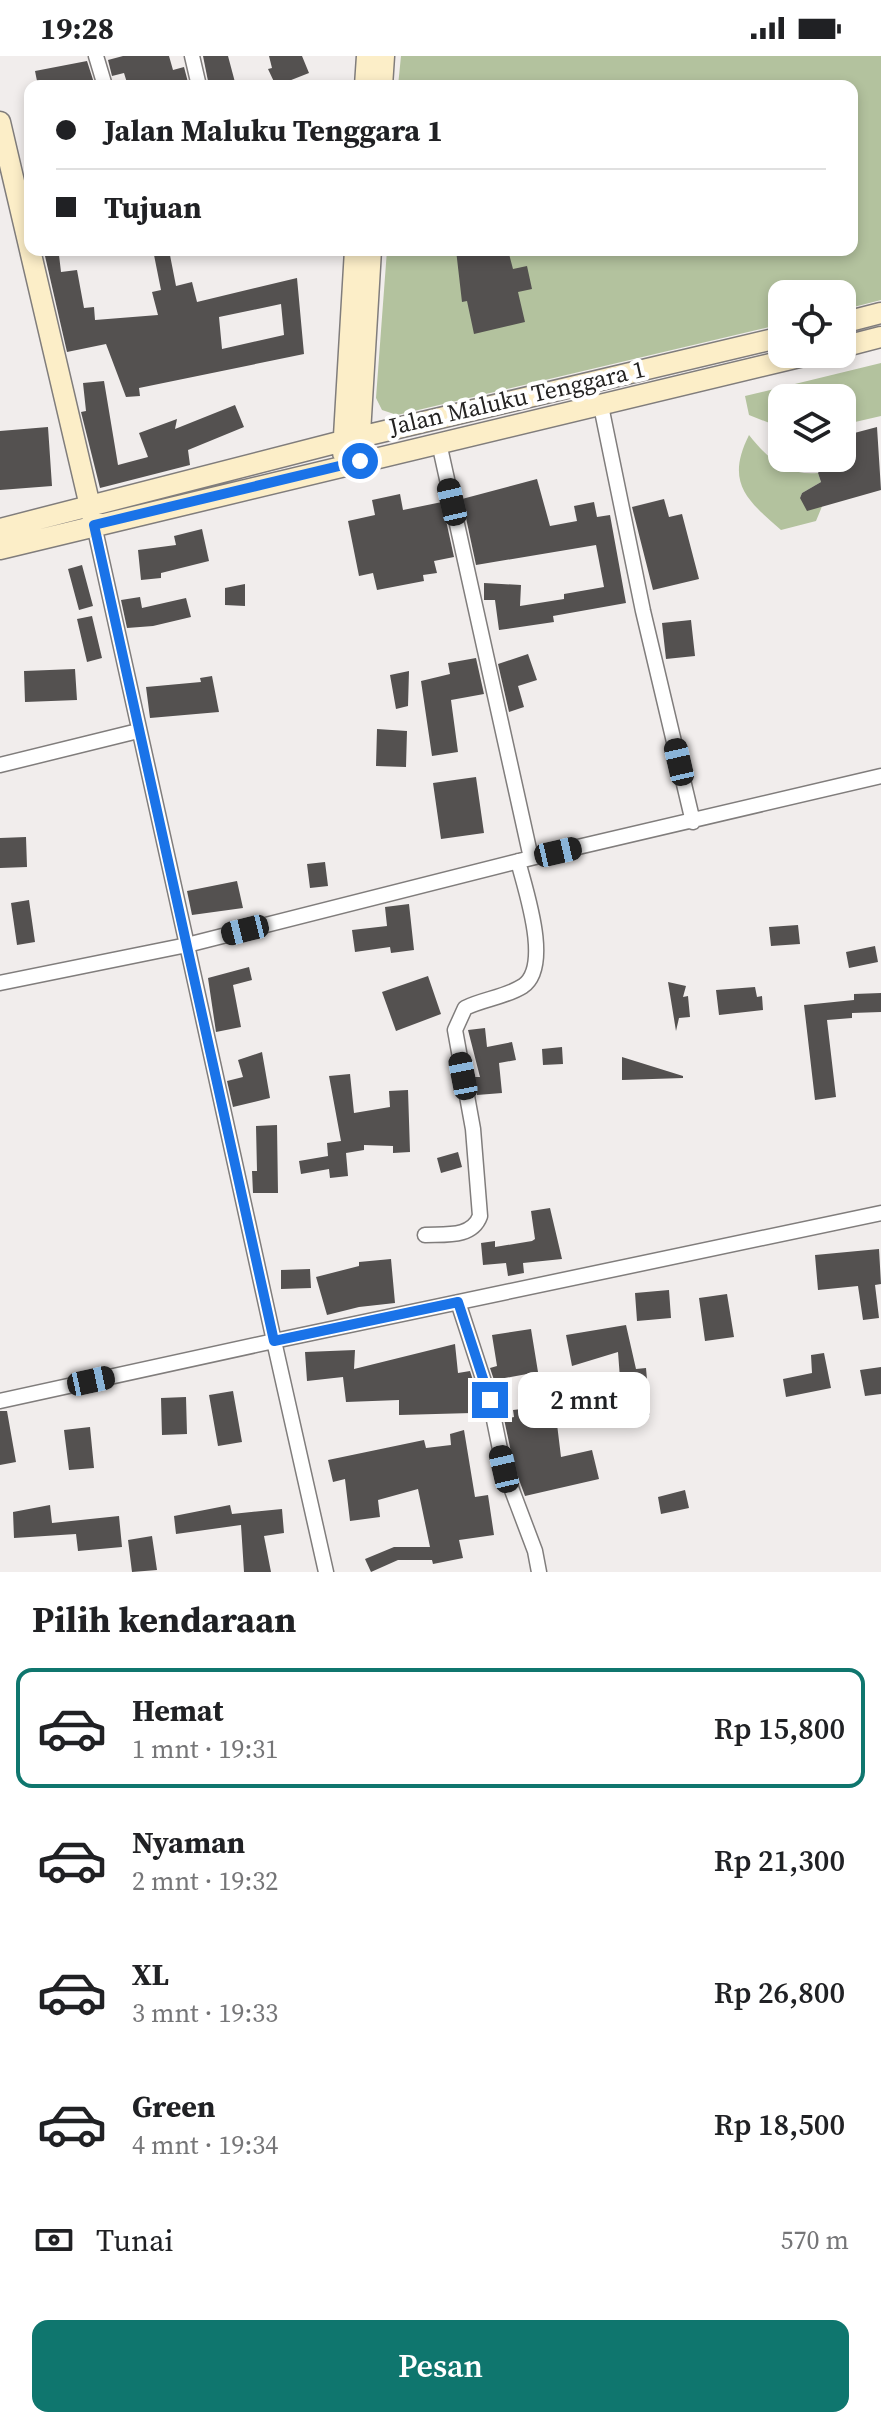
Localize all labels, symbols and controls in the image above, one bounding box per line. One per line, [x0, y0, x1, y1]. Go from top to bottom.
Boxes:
text: 19:28 [40, 8, 114, 49]
text: Jalan Maluku Tenggara 1 [104, 110, 443, 151]
text: Tujuan [104, 187, 202, 228]
map controls [768, 280, 856, 472]
button: locate [768, 280, 856, 368]
street label: Jalan Maluku Tenggara 1 [385, 352, 648, 443]
button: layers [768, 384, 856, 472]
route start [342, 443, 378, 479]
car [435, 476, 469, 528]
car [662, 736, 696, 788]
car [532, 835, 584, 869]
car [219, 913, 271, 947]
car [447, 1050, 479, 1102]
car [65, 1364, 117, 1398]
callout: 2 mnt [518, 1372, 650, 1428]
route end [472, 1382, 508, 1418]
text: 2 mnt [550, 1382, 618, 1418]
car [487, 1443, 521, 1495]
text: Pilih kendaraan [32, 1595, 296, 1644]
text: Hemat [132, 1690, 223, 1731]
icon: car [36, 1692, 108, 1764]
text: Rp 15,800 [714, 1708, 845, 1749]
text: 1 mnt · 19:31 [132, 1731, 278, 1767]
text: Nyaman [132, 1822, 245, 1863]
icon: car [36, 1824, 108, 1896]
text: Rp 21,300 [714, 1840, 845, 1881]
text: 2 mnt · 19:32 [132, 1863, 278, 1899]
text: XL [132, 1954, 169, 1995]
icon: car [36, 1956, 108, 2028]
text: Rp 26,800 [714, 1972, 845, 2013]
text: 3 mnt · 19:33 [132, 1995, 278, 2031]
text: Green [132, 2086, 215, 2127]
icon: car [36, 2088, 108, 2160]
text: Rp 18,500 [714, 2104, 845, 2145]
text: 4 mnt · 19:34 [132, 2127, 278, 2163]
icon: cash [32, 2218, 76, 2262]
text: Tunai [96, 2220, 173, 2261]
text: 570 m [781, 2222, 849, 2258]
button: Pesan [32, 2320, 849, 2412]

